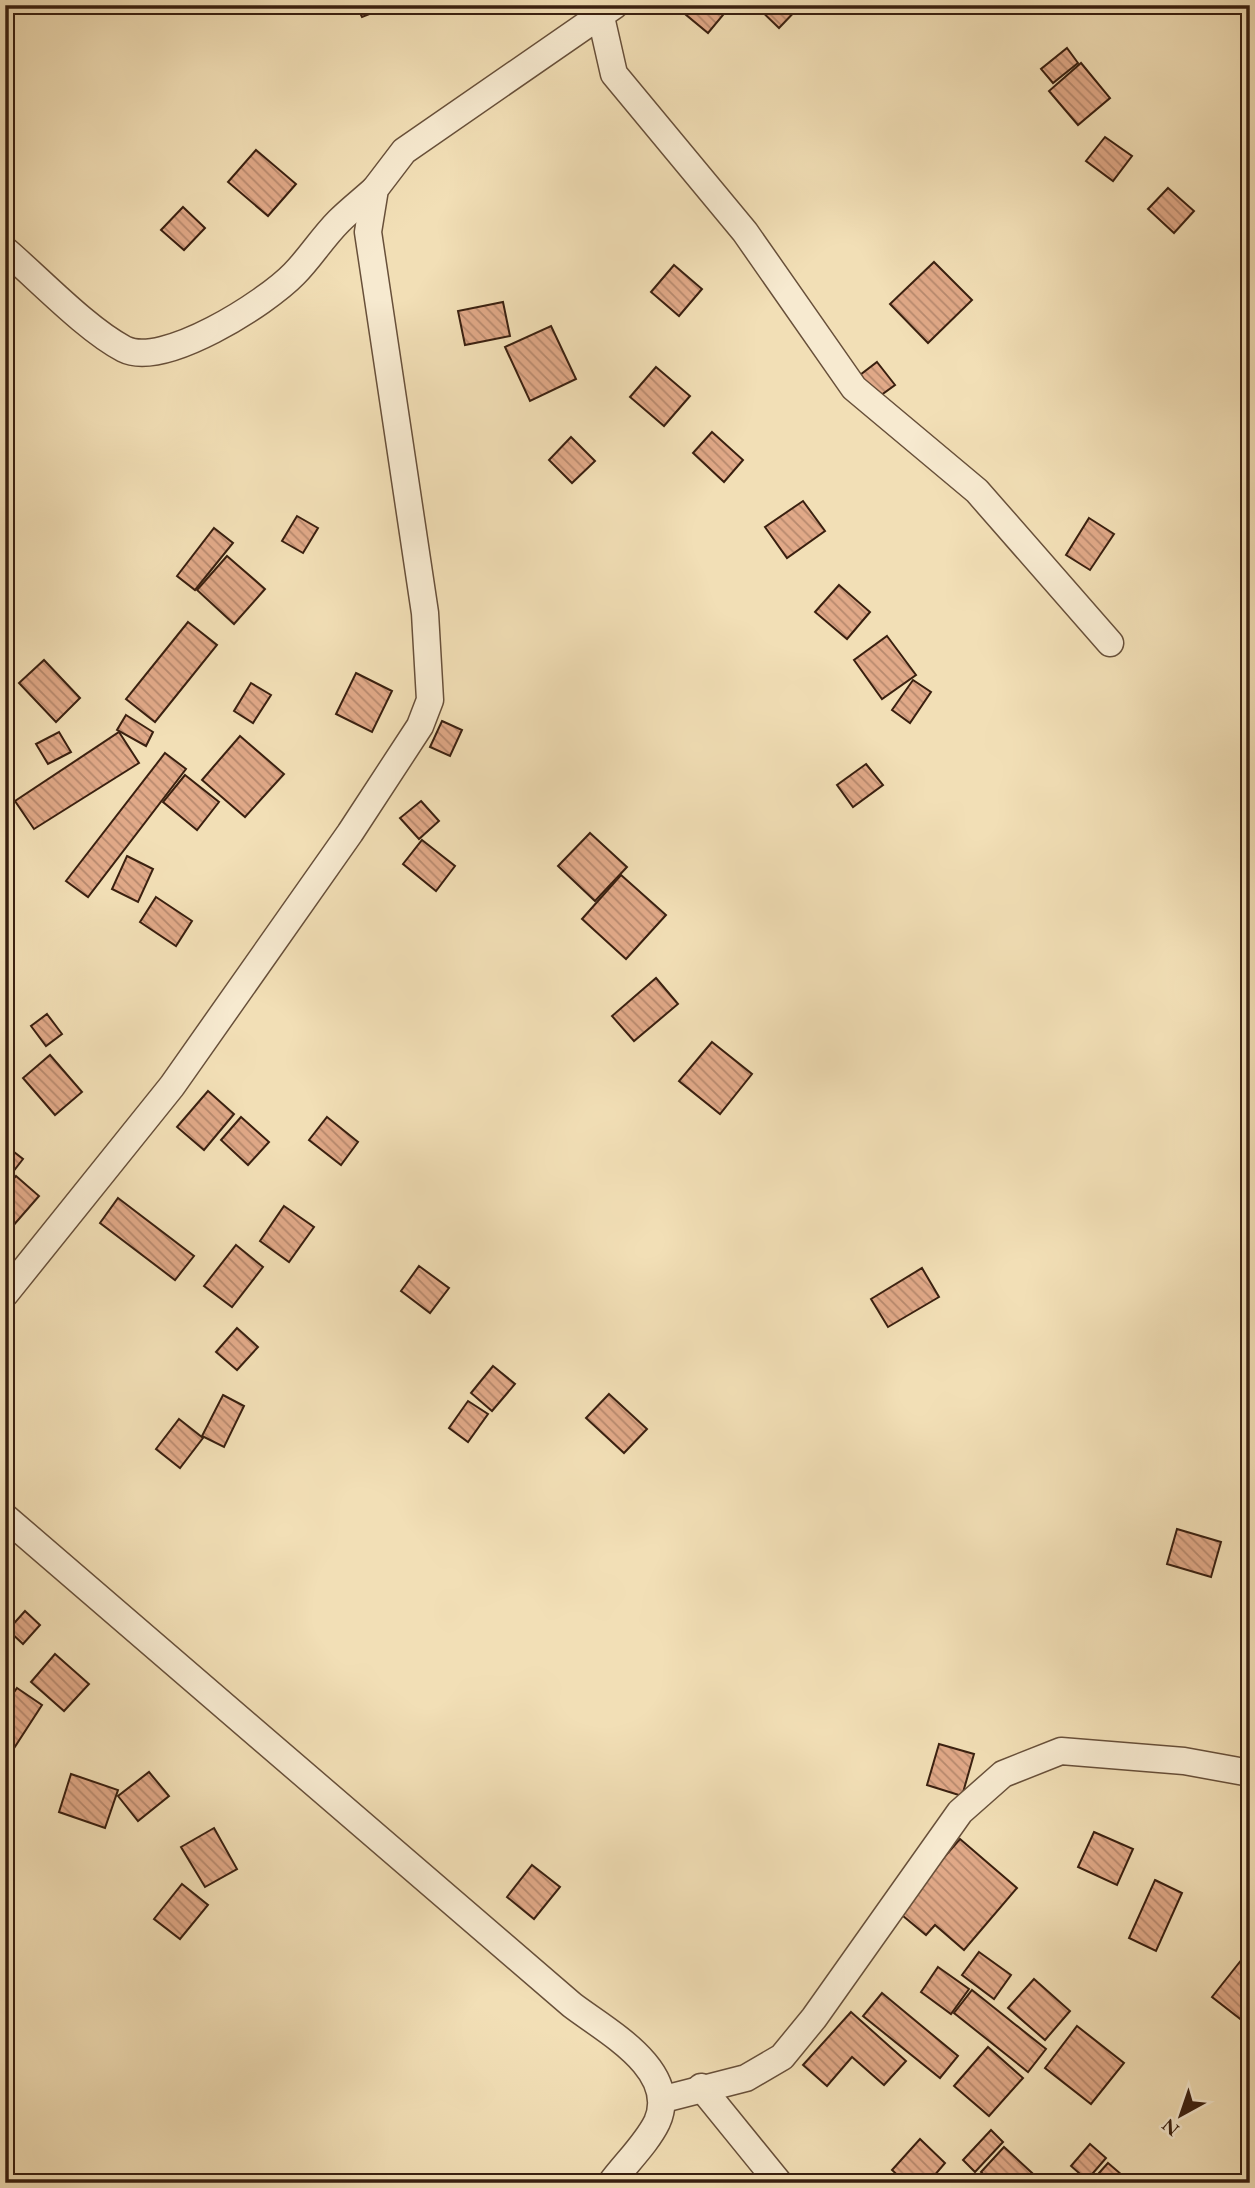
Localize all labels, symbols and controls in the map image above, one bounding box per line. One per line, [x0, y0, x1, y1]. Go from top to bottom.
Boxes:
north arrow [1146, 2080, 1216, 2150]
text: N [1156, 2113, 1184, 2142]

